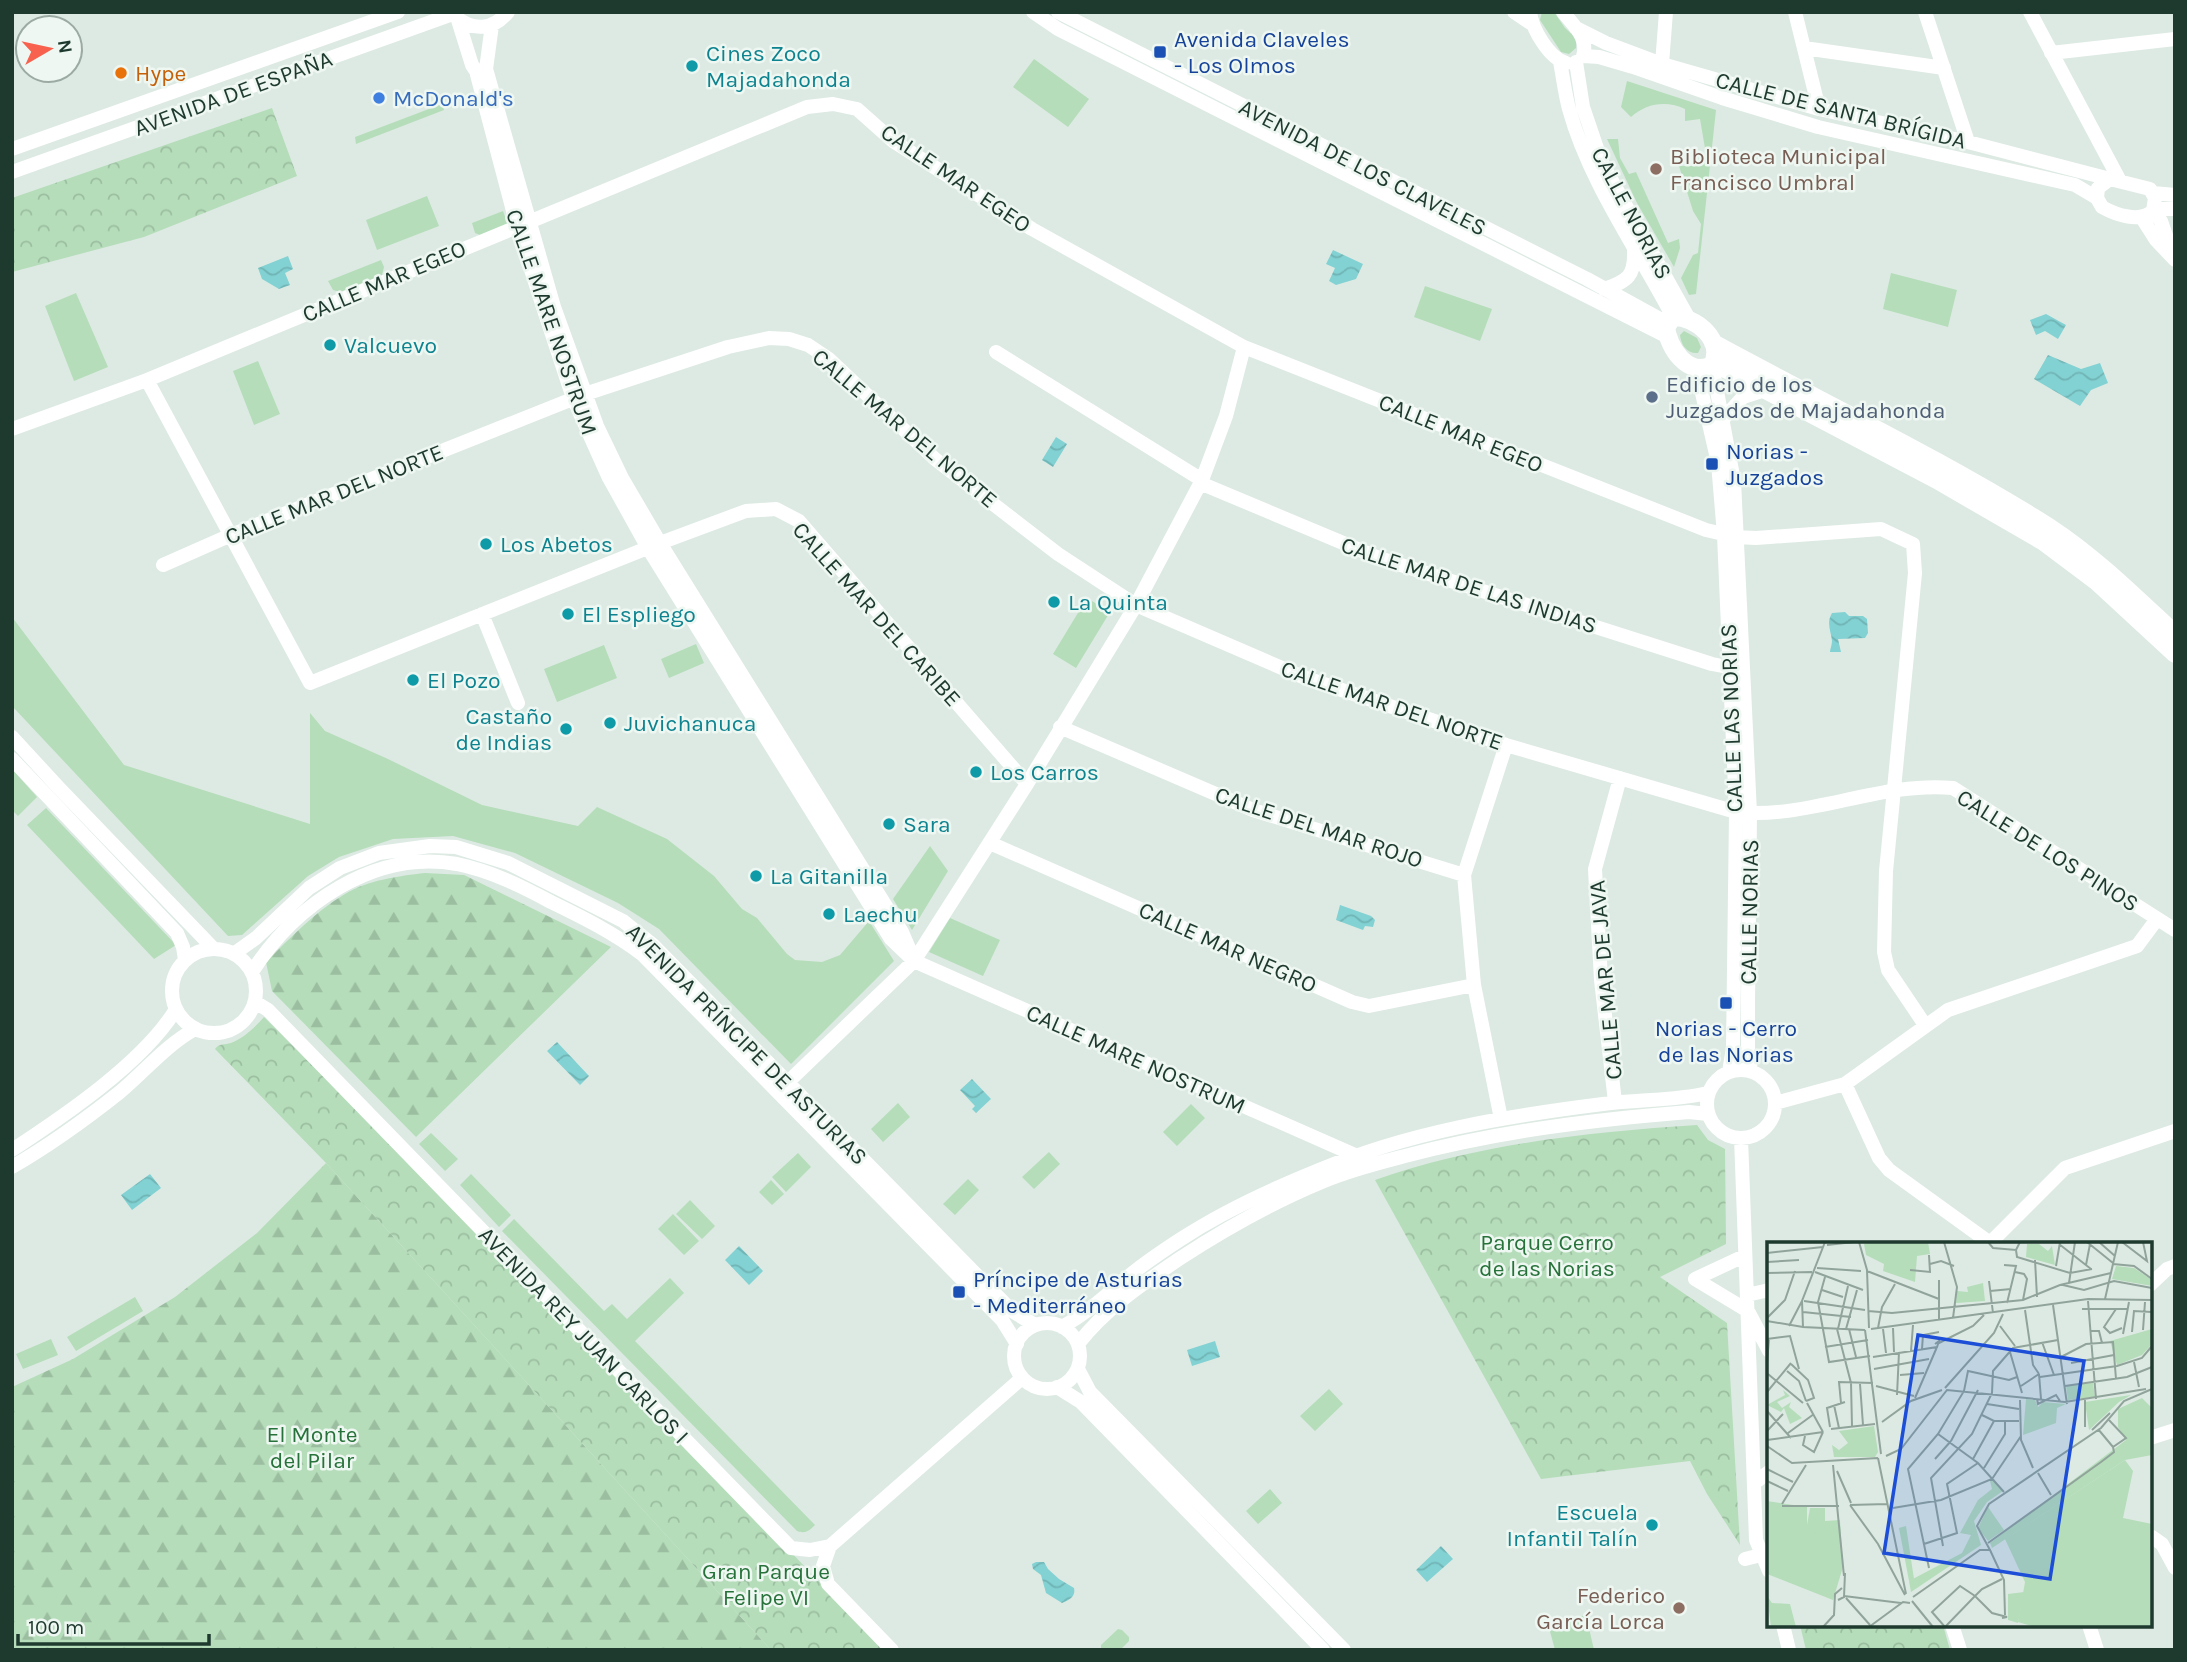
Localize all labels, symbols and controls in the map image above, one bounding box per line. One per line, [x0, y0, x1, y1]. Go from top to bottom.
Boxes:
north arrow [14, 14, 84, 84]
place label: Avenida Claveles - Los Olmos [1174, 26, 1349, 79]
text: N [53, 38, 77, 55]
place label: Cines Zoco Majadahonda [706, 40, 851, 93]
marker: Avenida Claveles - Los Olmos [1152, 44, 1168, 60]
street label: AVENIDA DE ESPAÑA [130, 45, 336, 142]
marker: Cines Zoco Majadahonda [684, 58, 700, 74]
place label: Hype [135, 60, 186, 87]
marker: Hype [113, 65, 129, 81]
street label: CALLE DE SANTA BRÍGIDA [1713, 66, 1969, 155]
place label: McDonald's [393, 85, 514, 112]
marker: McDonald's [371, 90, 387, 106]
street label: AVENIDA DE LOS CLAVELES [1235, 93, 1491, 242]
street label: CALLE MAR EGEO [876, 118, 1036, 239]
street label: CALLE NORIAS [1585, 143, 1678, 284]
place label: Biblioteca Municipal Francisco Umbral [1670, 143, 1887, 196]
marker: Biblioteca Municipal Francisco Umbral [1648, 161, 1664, 177]
street label: CALLE MARE NOSTRUM [500, 206, 603, 439]
street label: CALLE MAR EGEO [298, 235, 470, 328]
place label: Valcuevo [344, 332, 437, 359]
marker: Valcuevo [322, 337, 338, 353]
street label: CALLE MAR DEL NORTE [807, 343, 1003, 514]
place label: Edificio de los Juzgados de Majadahonda [1666, 371, 1945, 424]
street label: CALLE MAR EGEO [1375, 388, 1547, 479]
marker: Edificio de los Juzgados de Majadahonda [1644, 389, 1660, 405]
street label: CALLE MAR DEL NORTE [221, 438, 447, 551]
place label: Norias - Juzgados [1726, 438, 1824, 491]
marker: Norias - Juzgados [1704, 456, 1720, 472]
street label: CALLE MAR DEL CARIBE [787, 517, 967, 712]
place label: Los Abetos [500, 531, 613, 558]
street label: CALLE MAR DE LAS INDIAS [1338, 531, 1600, 640]
marker: Los Abetos [478, 536, 494, 552]
place label: La Quinta [1068, 589, 1168, 616]
marker: La Quinta [1046, 594, 1062, 610]
place label: El Espliego [582, 601, 696, 628]
marker: El Espliego [560, 606, 576, 622]
street label: CALLE LAS NORIAS [1715, 623, 1748, 813]
street label: CALLE MAR DEL NORTE [1277, 655, 1506, 756]
place label: El Pozo [427, 667, 501, 694]
marker: El Pozo [405, 672, 421, 688]
place label: Castaño de Indias [456, 703, 552, 756]
place label: Juvichanuca [624, 710, 756, 737]
marker: Juvichanuca [602, 715, 618, 731]
marker: Castaño de Indias [558, 721, 574, 737]
place label: Los Carros [990, 759, 1099, 786]
marker: Los Carros [968, 764, 984, 780]
street label: CALLE DEL MAR ROJO [1212, 781, 1426, 874]
street label: CALLE DE LOS PINOS [1952, 783, 2144, 917]
place label: Sara [903, 811, 951, 838]
marker: Sara [881, 816, 897, 832]
street label: CALLE NORIAS [1735, 839, 1764, 985]
place label: La Gitanilla [770, 863, 888, 890]
marker: La Gitanilla [748, 868, 764, 884]
street label: CALLE MAR DE JAVA [1583, 879, 1628, 1081]
street label: CALLE MAR NEGRO [1135, 896, 1321, 999]
place label: Laechu [843, 901, 918, 928]
marker: Laechu [821, 906, 837, 922]
street label: AVENIDA PRÍNCIPE DE ASTURIAS [620, 918, 873, 1171]
marker: Norias - Cerro de las Norias [1718, 995, 1734, 1011]
street label: CALLE MARE NOSTRUM [1022, 999, 1250, 1120]
place label: Norias - Cerro de las Norias [1655, 1015, 1797, 1068]
street label: AVENIDA REY JUAN CARLOS I [473, 1221, 694, 1449]
park label: Parque Cerro de las Norias [1479, 1229, 1615, 1282]
inset map [1767, 1242, 2152, 1627]
place label: Príncipe de Asturias - Mediterráneo [973, 1266, 1183, 1319]
marker: Príncipe de Asturias - Mediterráneo [951, 1284, 967, 1300]
park label: El Monte del Pilar [266, 1421, 358, 1474]
place label: Escuela Infantil Talín [1507, 1499, 1638, 1552]
marker: Escuela Infantil Talín [1644, 1517, 1660, 1533]
park label: Gran Parque Felipe VI [702, 1558, 830, 1611]
place label: Federico García Lorca [1536, 1582, 1665, 1635]
marker: Federico García Lorca [1671, 1600, 1687, 1616]
scale bar [18, 1602, 208, 1646]
text: 100 m [28, 1615, 85, 1639]

